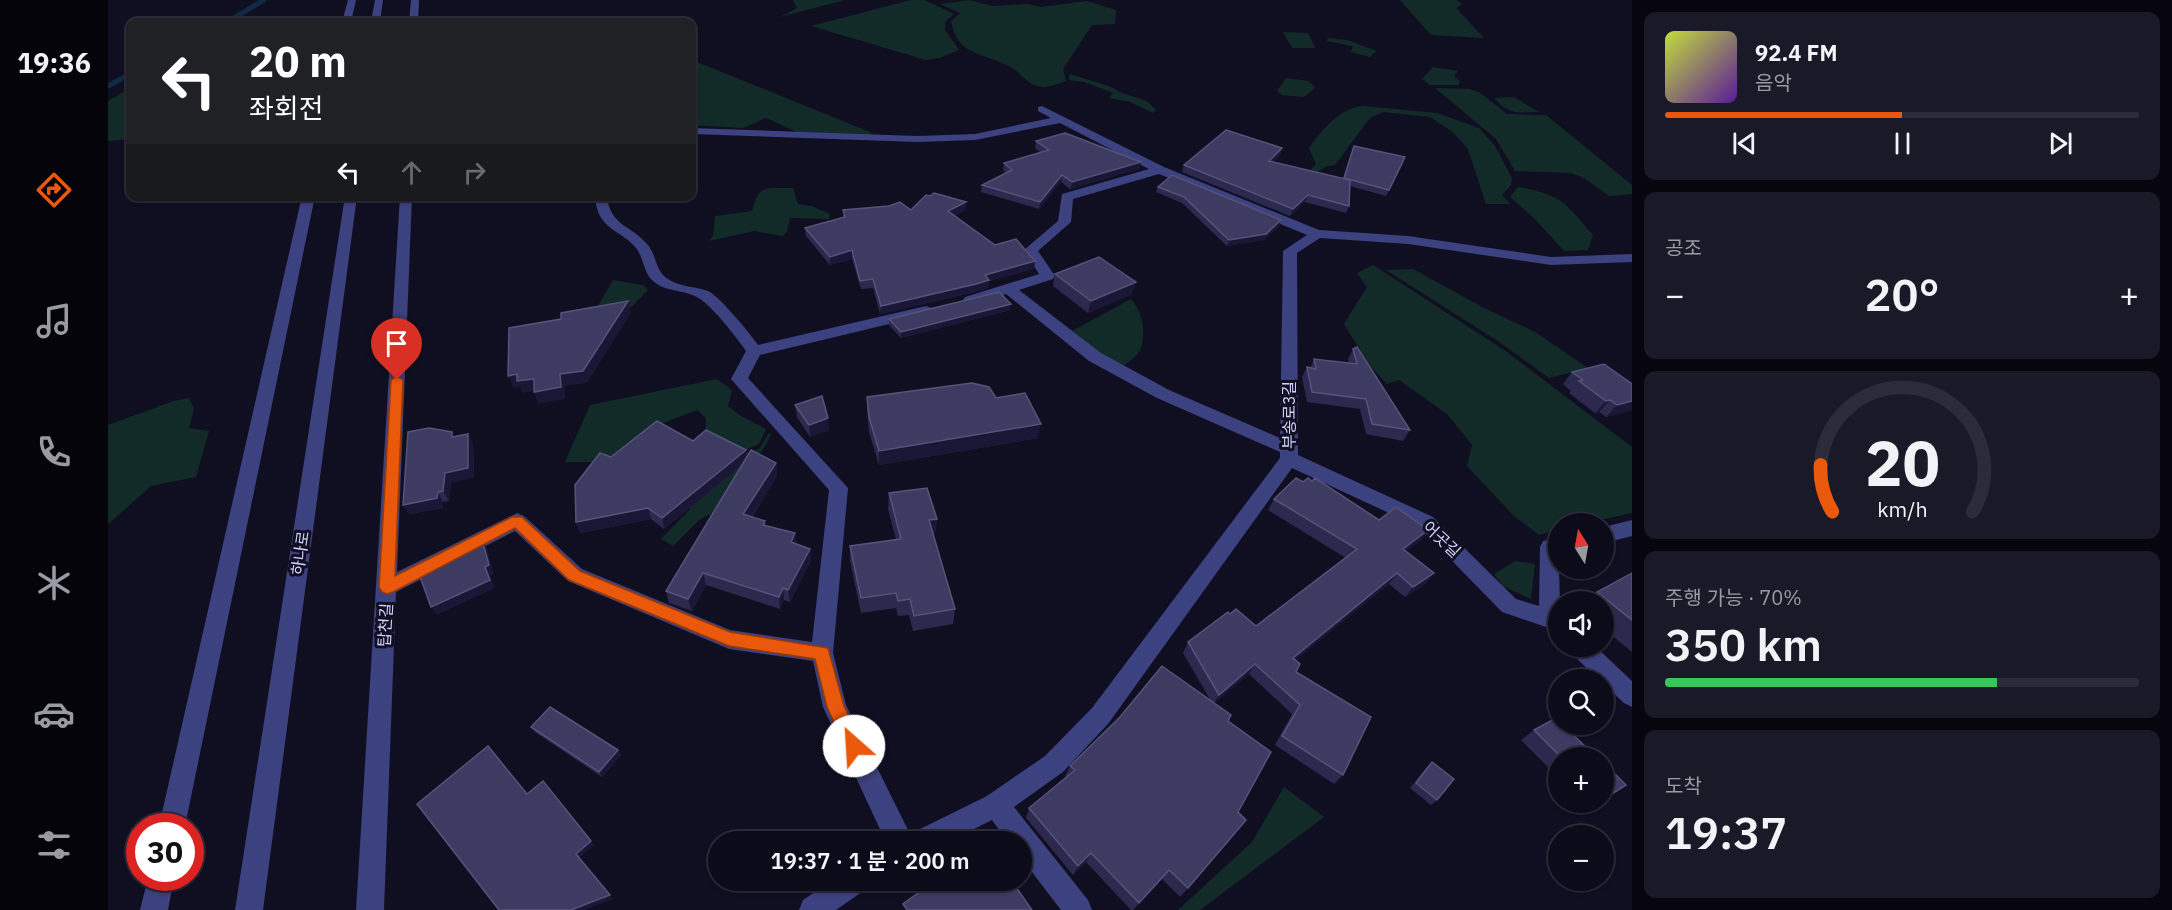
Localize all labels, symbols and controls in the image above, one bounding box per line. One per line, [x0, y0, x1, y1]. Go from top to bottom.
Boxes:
text: 20 m [249, 34, 347, 89]
text: 92.4 FM [1755, 38, 1838, 67]
icon: left [150, 42, 228, 120]
text: 19:36 [17, 45, 91, 80]
text: 음악 [1755, 69, 1792, 96]
text: 좌회전 [249, 90, 324, 125]
icon: previous [1728, 127, 1761, 160]
icon: pause [1886, 127, 1919, 160]
icon: next [2044, 127, 2077, 160]
icon: left [332, 156, 365, 189]
icon: ahead [395, 156, 428, 189]
icon: right [458, 156, 491, 189]
icon: directions [33, 169, 75, 211]
text: 공조 [1665, 234, 1702, 261]
text: 20° [1864, 265, 1940, 323]
text: − [1665, 273, 1685, 316]
text: + [2119, 273, 2139, 316]
icon: music [33, 300, 75, 342]
pin [371, 318, 422, 380]
icon: arrive [380, 327, 413, 360]
street label: 부송로3길 [1279, 381, 1299, 449]
text: 20 [1865, 422, 1939, 503]
icon: phone [33, 431, 75, 473]
text: km/h [1877, 495, 1927, 523]
north arrow [1548, 513, 1614, 579]
map controls [1548, 513, 1614, 891]
street label: 어곳길 [1419, 517, 1465, 561]
street label: 하나로 [287, 529, 313, 576]
icon: climate [33, 562, 75, 604]
text: 주행 가능 · 70% [1665, 584, 1802, 611]
button: sound [1548, 591, 1614, 657]
street label: 탑천길 [374, 602, 396, 648]
text: 350 km [1665, 615, 1822, 673]
button: search [1548, 669, 1614, 735]
icon: car [33, 693, 75, 735]
position arrow [822, 714, 886, 778]
button: + [1548, 747, 1614, 813]
text: 도착 [1665, 772, 1702, 799]
text: 19:37 [1665, 803, 1787, 861]
speed limit sign: 30 [126, 813, 204, 891]
icon: filters [33, 824, 75, 866]
button: − [1548, 825, 1614, 891]
text: 19:37 · 1 분 · 200 m [771, 846, 969, 875]

